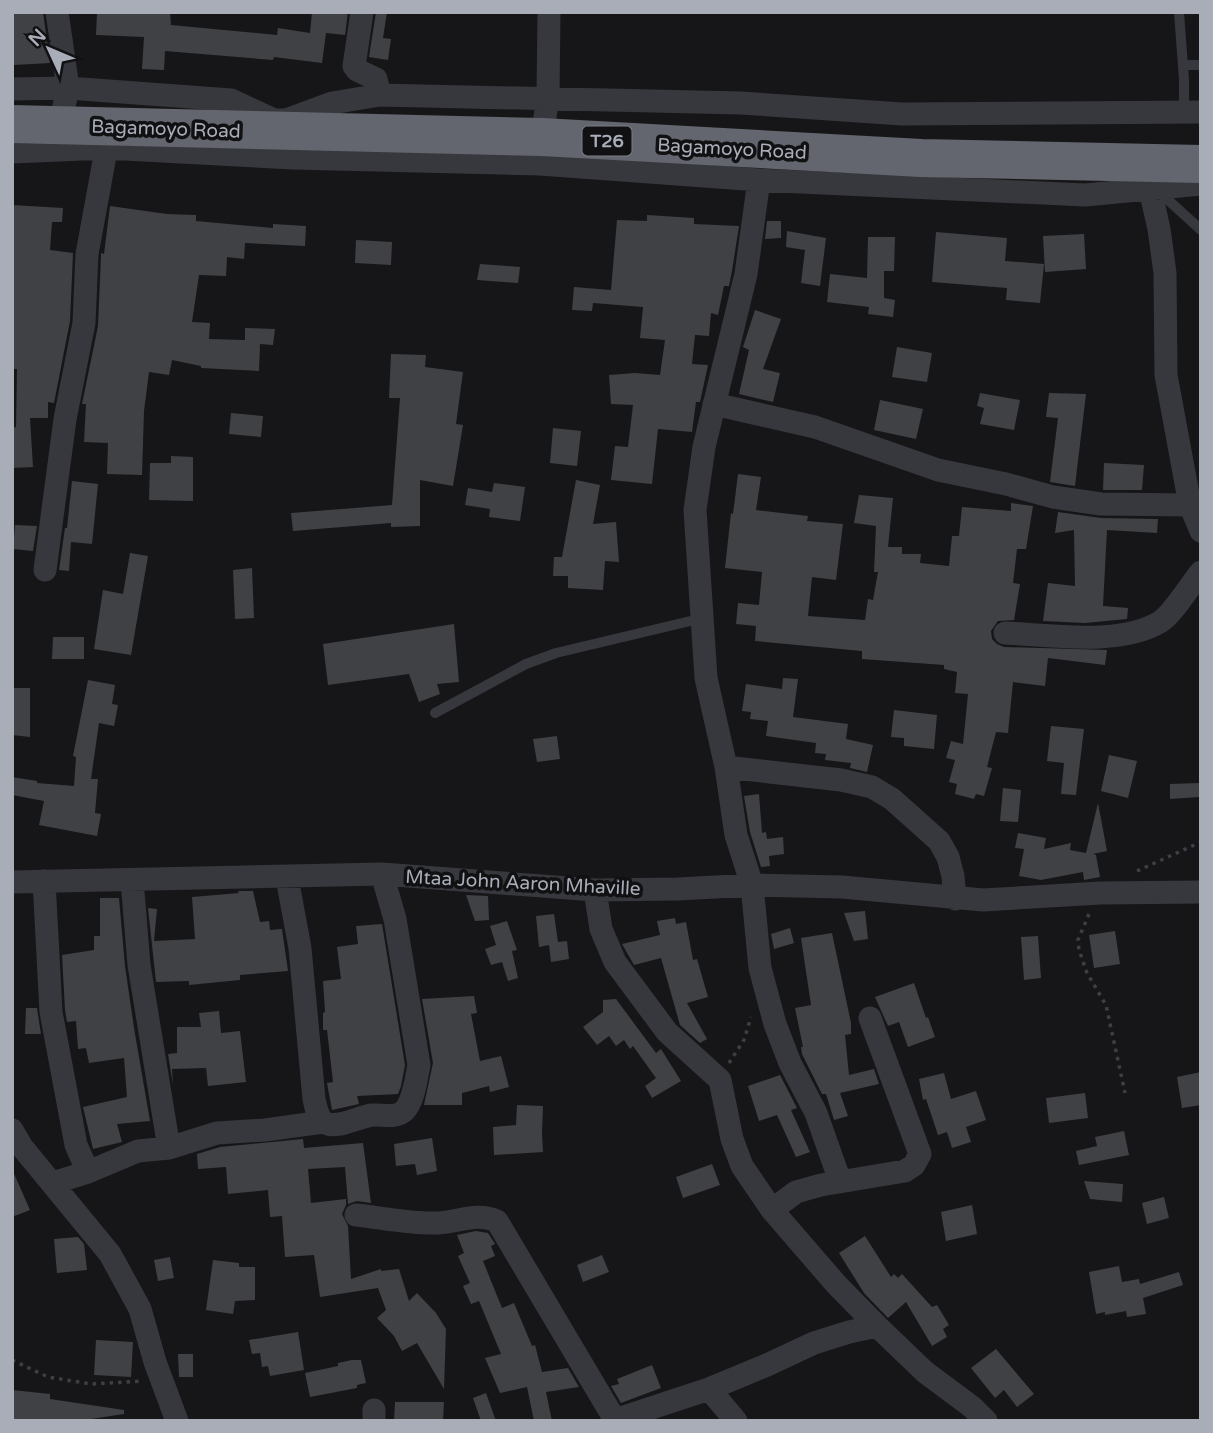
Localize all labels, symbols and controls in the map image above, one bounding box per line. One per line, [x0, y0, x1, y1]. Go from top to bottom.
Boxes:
north arrow [14, 14, 84, 84]
text: N [24, 25, 51, 51]
street label: Bagamoyo Road [91, 115, 241, 143]
road number: T26 [582, 126, 632, 156]
street label: Bagamoyo Road [657, 134, 807, 164]
street label: Mtaa John Aaron Mhaville [405, 866, 641, 900]

